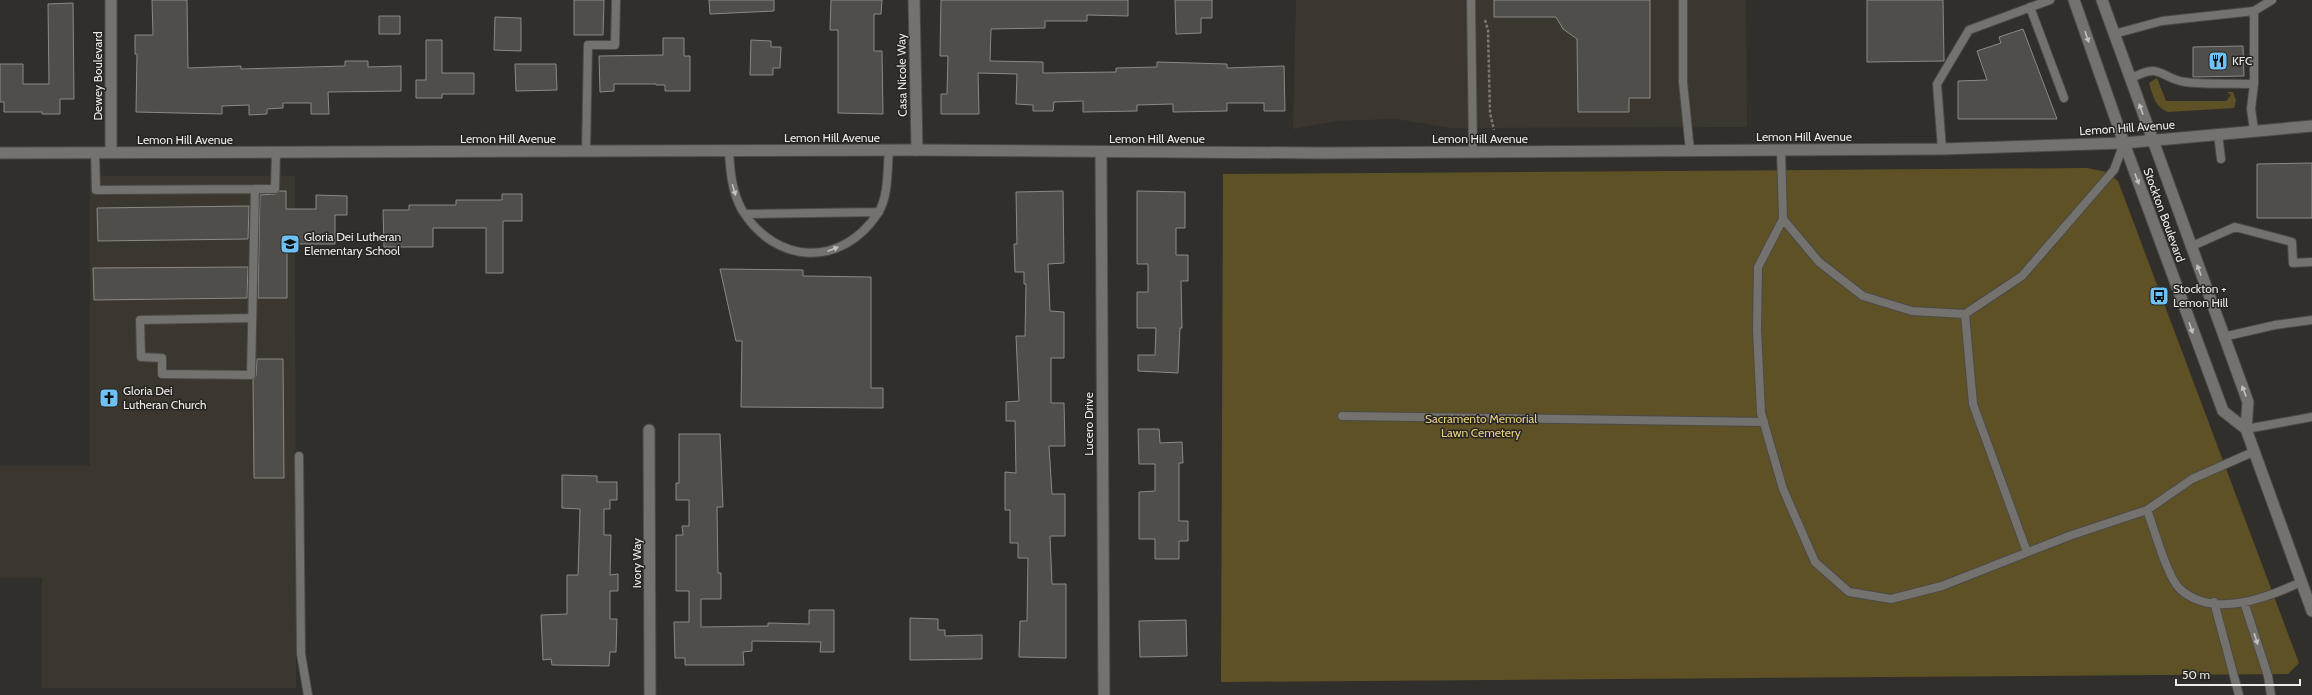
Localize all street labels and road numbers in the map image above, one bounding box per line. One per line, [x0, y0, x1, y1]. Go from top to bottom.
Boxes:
street label: Dewey Boulevard [90, 31, 105, 121]
street label: Casa Nicole Way [893, 33, 910, 117]
street label: Lemon Hill Avenue [2079, 117, 2175, 138]
street label: Lemon Hill Avenue [1756, 129, 1852, 144]
street label: Lemon Hill Avenue [784, 130, 880, 145]
street label: Lemon Hill Avenue [460, 131, 556, 146]
street label: Lemon Hill Avenue [1109, 131, 1205, 146]
street label: Lemon Hill Avenue [1432, 131, 1528, 146]
street label: Lemon Hill Avenue [137, 132, 233, 147]
street label: Stockton Boulevard [2140, 166, 2188, 264]
street label: Lucero Drive [1081, 392, 1096, 456]
street label: Ivory Way [629, 538, 644, 588]

